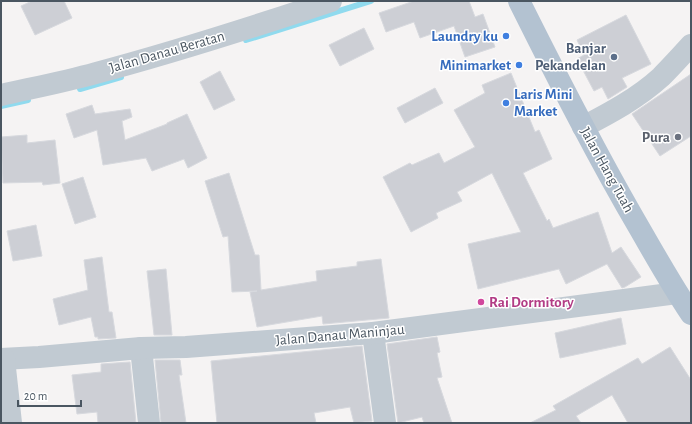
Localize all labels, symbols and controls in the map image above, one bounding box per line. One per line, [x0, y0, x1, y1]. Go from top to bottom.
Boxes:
street label: Jalan Danau Beratan [108, 28, 226, 76]
place label: Laundry ku [431, 29, 498, 44]
marker: Laundry ku [501, 31, 511, 41]
place label: Banjar Pekandelan [535, 41, 607, 73]
marker: Banjar Pekandelan [609, 52, 619, 62]
place label: Minimarket [440, 58, 511, 73]
marker: Minimarket [514, 60, 524, 70]
place label: Laris Mini Market [514, 87, 573, 119]
marker: Laris Mini Market [501, 98, 511, 108]
street label: Jalan Hang Tuah [577, 125, 637, 215]
place label: Pura [642, 130, 670, 145]
marker: Pura [673, 132, 683, 142]
place label: Rai Dormitory [489, 295, 574, 310]
marker: Rai Dormitory [476, 297, 486, 307]
street label: Jalan Danau Maninjau [275, 322, 405, 348]
scale bar [18, 382, 81, 408]
text: 20 m [24, 390, 47, 402]

